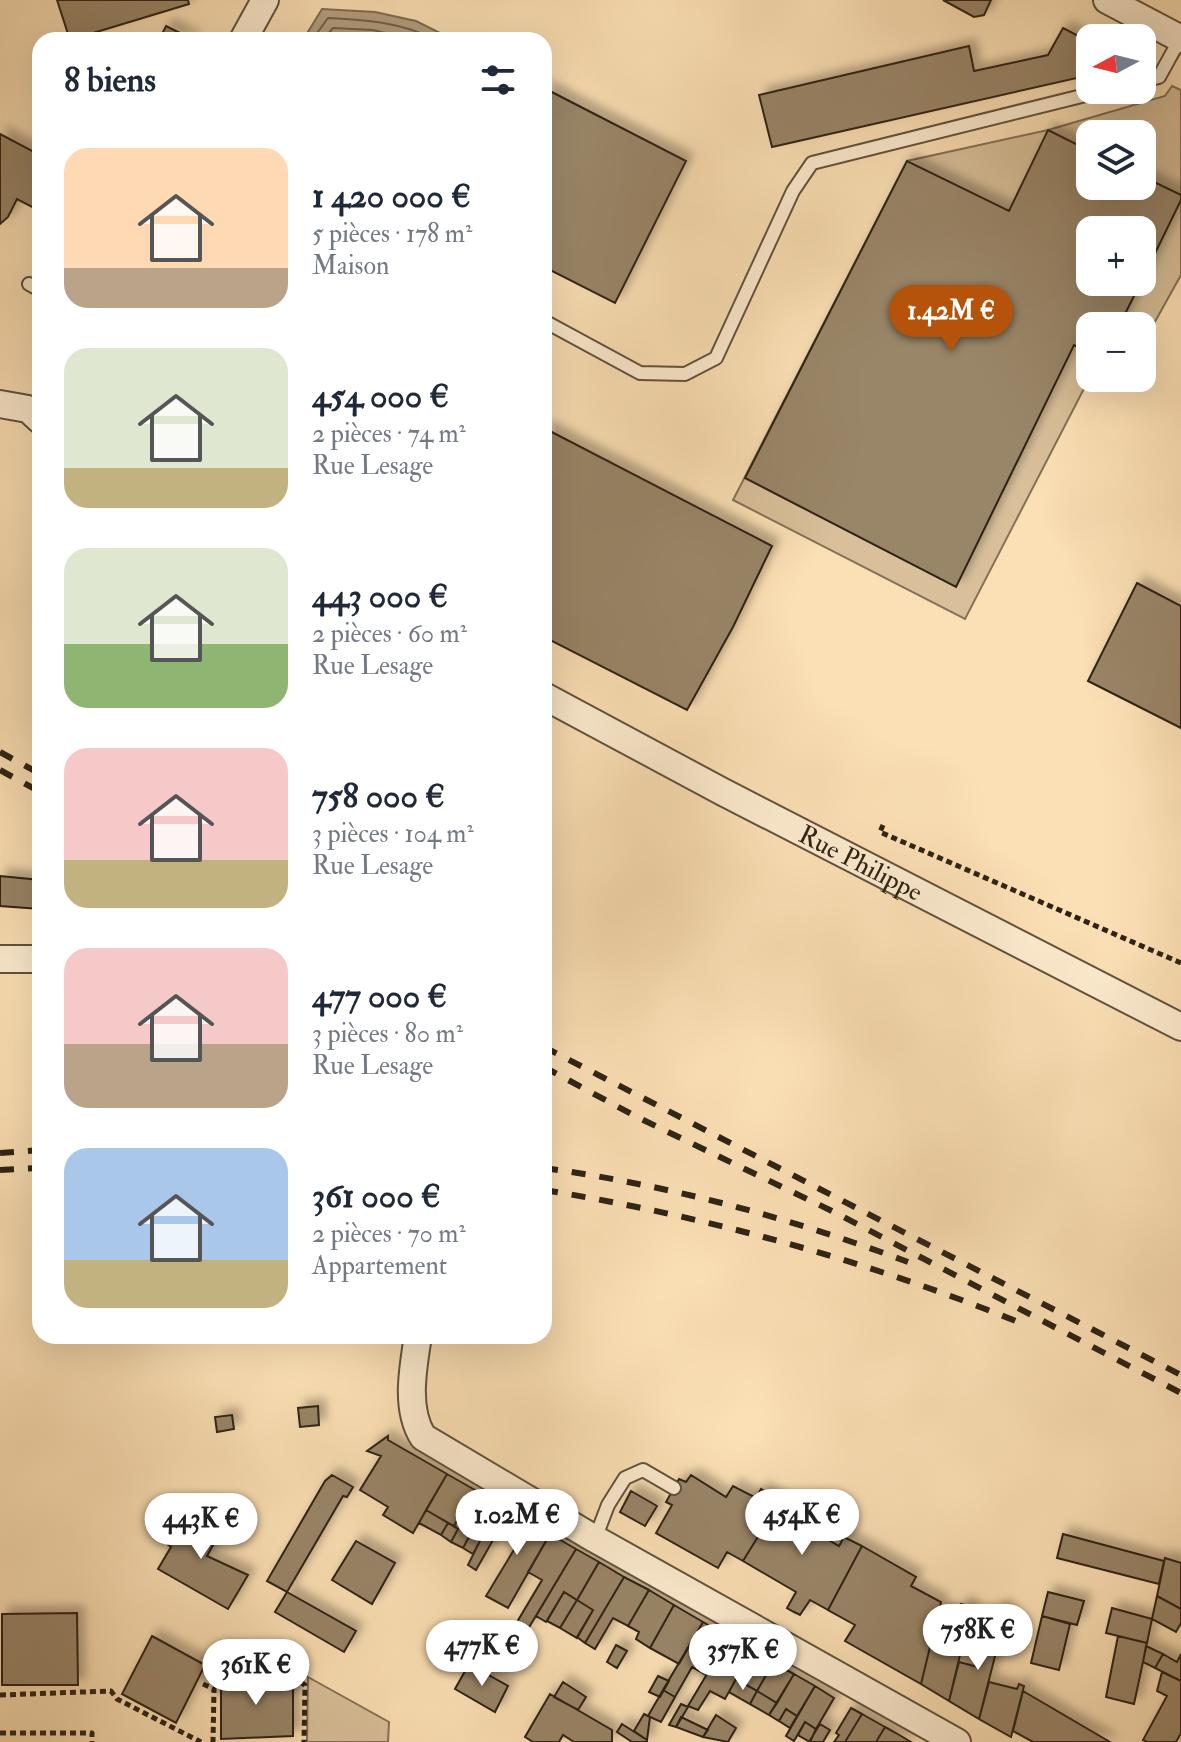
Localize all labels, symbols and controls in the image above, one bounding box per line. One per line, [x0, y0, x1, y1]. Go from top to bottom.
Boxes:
north arrow [1076, 24, 1156, 104]
map controls [1076, 24, 1156, 392]
icon: filters [476, 58, 520, 102]
text: 8 biens [64, 59, 156, 102]
button: layers [1076, 120, 1156, 200]
text: 1 420 000 € [312, 175, 471, 218]
icon: home [128, 180, 224, 276]
button: + [1076, 216, 1156, 296]
text: 5 pièces · 178 m² [312, 218, 472, 250]
text: Maison [312, 250, 389, 282]
pin: 1.42M € [877, 285, 1025, 353]
text: 1.42M € [907, 295, 995, 327]
button: − [1076, 312, 1156, 392]
text: 454 000 € [312, 375, 449, 418]
icon: home [128, 380, 224, 476]
text: 2 pièces · 74 m² [312, 418, 466, 450]
text: Rue Lesage [312, 450, 433, 482]
text: 443 000 € [312, 575, 448, 618]
icon: home [128, 580, 224, 676]
text: 2 pièces · 60 m² [312, 618, 467, 650]
text: Rue Lesage [312, 650, 433, 682]
text: 758 000 € [312, 775, 445, 818]
icon: home [128, 780, 224, 876]
text: 3 pièces · 104 m² [312, 818, 474, 850]
street label: Rue Philippe [793, 819, 928, 909]
text: Rue Lesage [312, 850, 433, 882]
text: 477 000 € [312, 975, 447, 1018]
icon: home [128, 980, 224, 1076]
text: 3 pièces · 80 m² [312, 1018, 463, 1050]
text: Rue Lesage [312, 1050, 433, 1082]
text: 361 000 € [312, 1175, 441, 1218]
icon: home [128, 1180, 224, 1276]
text: 2 pièces · 70 m² [312, 1218, 466, 1250]
text: Appartement [312, 1250, 447, 1282]
pin: 1.02M € [443, 1489, 591, 1557]
pin: 454K € [737, 1489, 867, 1557]
pin: 443K € [136, 1493, 266, 1561]
text: 1.02M € [474, 1499, 560, 1531]
text: 454K € [763, 1499, 841, 1531]
text: 443K € [163, 1503, 239, 1535]
pin: 758K € [913, 1604, 1043, 1672]
text: 758K € [941, 1614, 1015, 1646]
pin: 477K € [417, 1620, 547, 1688]
pin: 357K € [678, 1624, 808, 1692]
text: 477K € [444, 1630, 520, 1662]
text: 357K € [707, 1634, 779, 1666]
pin: 361K € [191, 1639, 321, 1707]
text: 361K € [220, 1649, 292, 1681]

